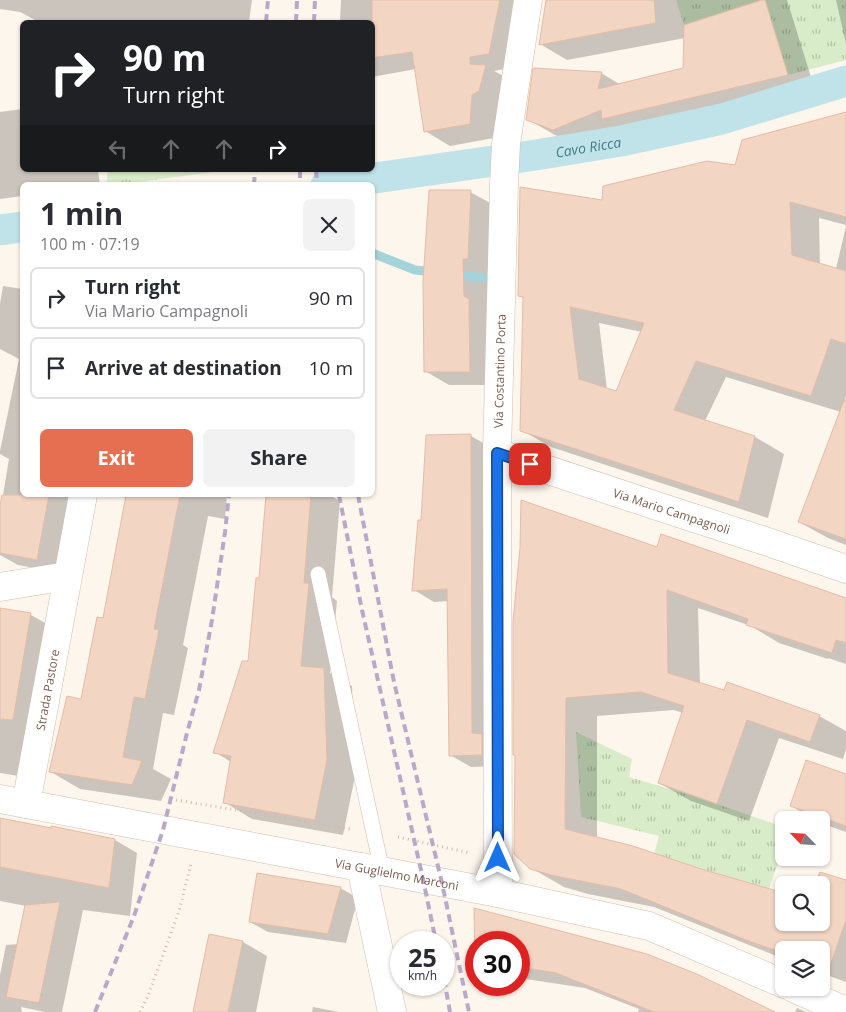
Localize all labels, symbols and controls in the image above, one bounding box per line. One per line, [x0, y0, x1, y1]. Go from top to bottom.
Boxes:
text: 90 m [123, 34, 206, 81]
icon: right [40, 40, 105, 105]
text: Turn right [123, 79, 225, 109]
water label: Cavo Ricca [554, 132, 623, 161]
icon: left [104, 135, 132, 163]
icon: ahead [157, 135, 185, 163]
icon: ahead [210, 135, 238, 163]
icon: right [263, 135, 291, 163]
text: 1 min [40, 193, 123, 234]
button: close [303, 199, 355, 251]
text: 100 m · 07:19 [40, 233, 140, 255]
text: Turn right [85, 274, 180, 300]
icon: right [42, 284, 70, 312]
text: 90 m [309, 285, 353, 311]
text: Via Mario Campagnoli [85, 300, 248, 322]
street label: Via Costantino Porta [489, 314, 509, 428]
icon: arrive [42, 354, 70, 382]
text: Arrive at destination [85, 355, 282, 381]
text: 10 m [309, 355, 353, 381]
button: Exit [40, 429, 193, 487]
button: Share [203, 429, 355, 487]
pin [509, 443, 551, 485]
icon: arrive [516, 450, 544, 478]
street label: Via Mario Campagnoli [611, 484, 732, 538]
street label: Strada Pastore [31, 648, 63, 732]
north arrow [775, 811, 830, 866]
map controls [775, 811, 830, 996]
position arrow [471, 831, 523, 883]
street label: Via Guglielmo Marconi [334, 854, 460, 894]
button: search [775, 876, 830, 931]
speed limit sign: 30 [465, 931, 530, 996]
text: 25 [408, 940, 437, 974]
button: layers [775, 941, 830, 996]
text: km/h [408, 967, 437, 984]

